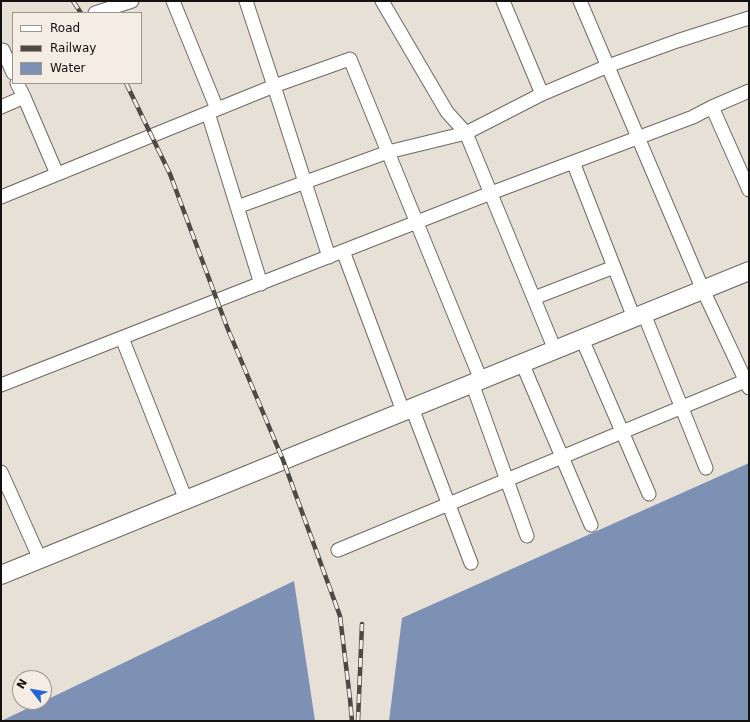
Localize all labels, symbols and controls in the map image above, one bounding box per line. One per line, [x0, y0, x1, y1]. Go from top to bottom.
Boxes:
legend [12, 12, 142, 84]
text: Road [50, 21, 80, 35]
text: Railway [50, 41, 96, 55]
text: Water [50, 61, 85, 75]
north arrow [12, 670, 52, 710]
text: N [14, 677, 30, 691]

